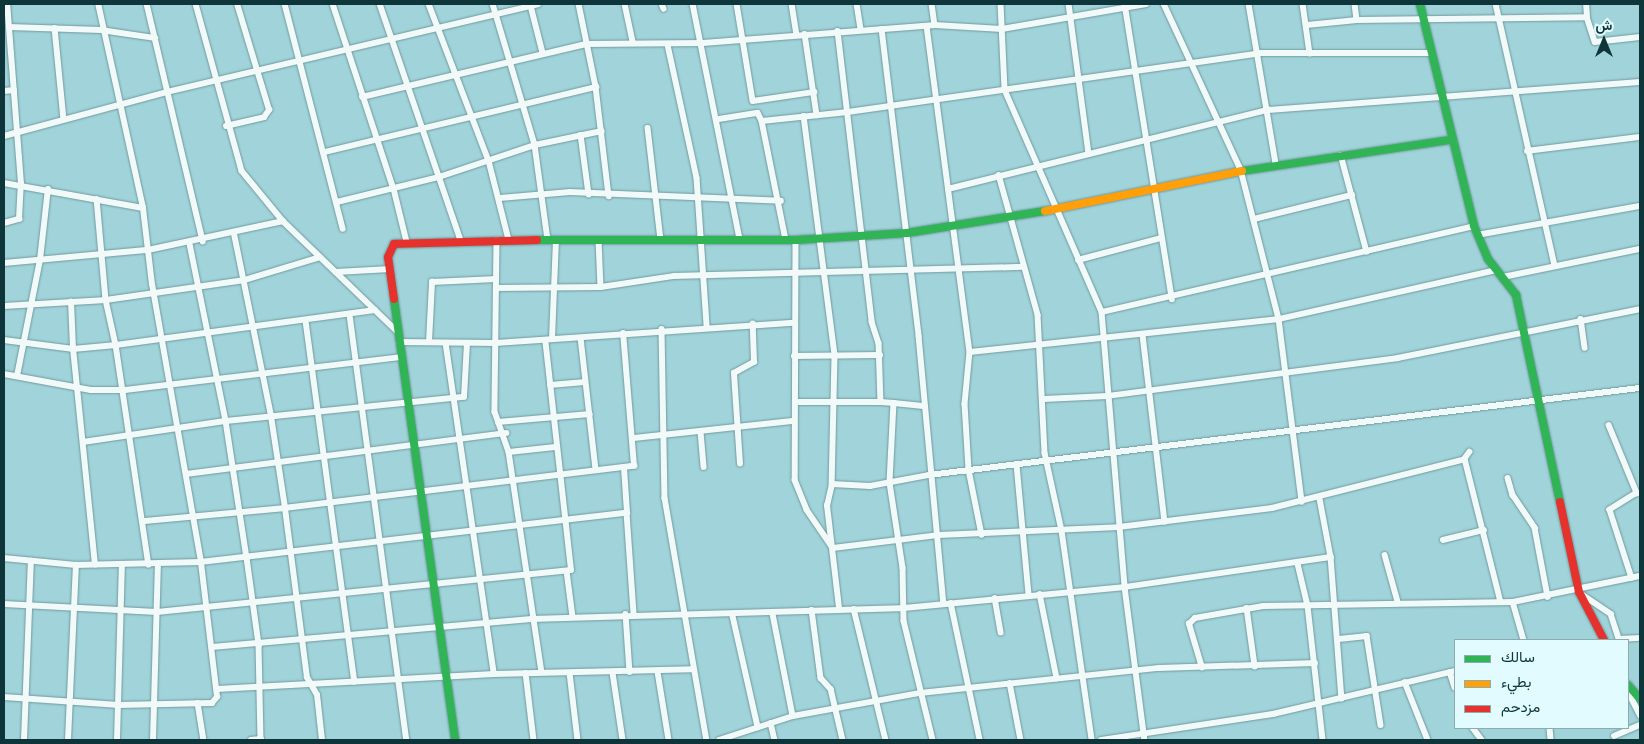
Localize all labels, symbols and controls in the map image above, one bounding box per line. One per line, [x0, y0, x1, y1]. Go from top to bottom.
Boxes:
north arrow [1579, 15, 1629, 65]
text: ش [1596, 17, 1612, 33]
legend [1454, 639, 1629, 729]
text: سالك [1501, 648, 1535, 665]
text: بطيء [1501, 673, 1531, 690]
text: مزدحم [1501, 698, 1540, 715]

